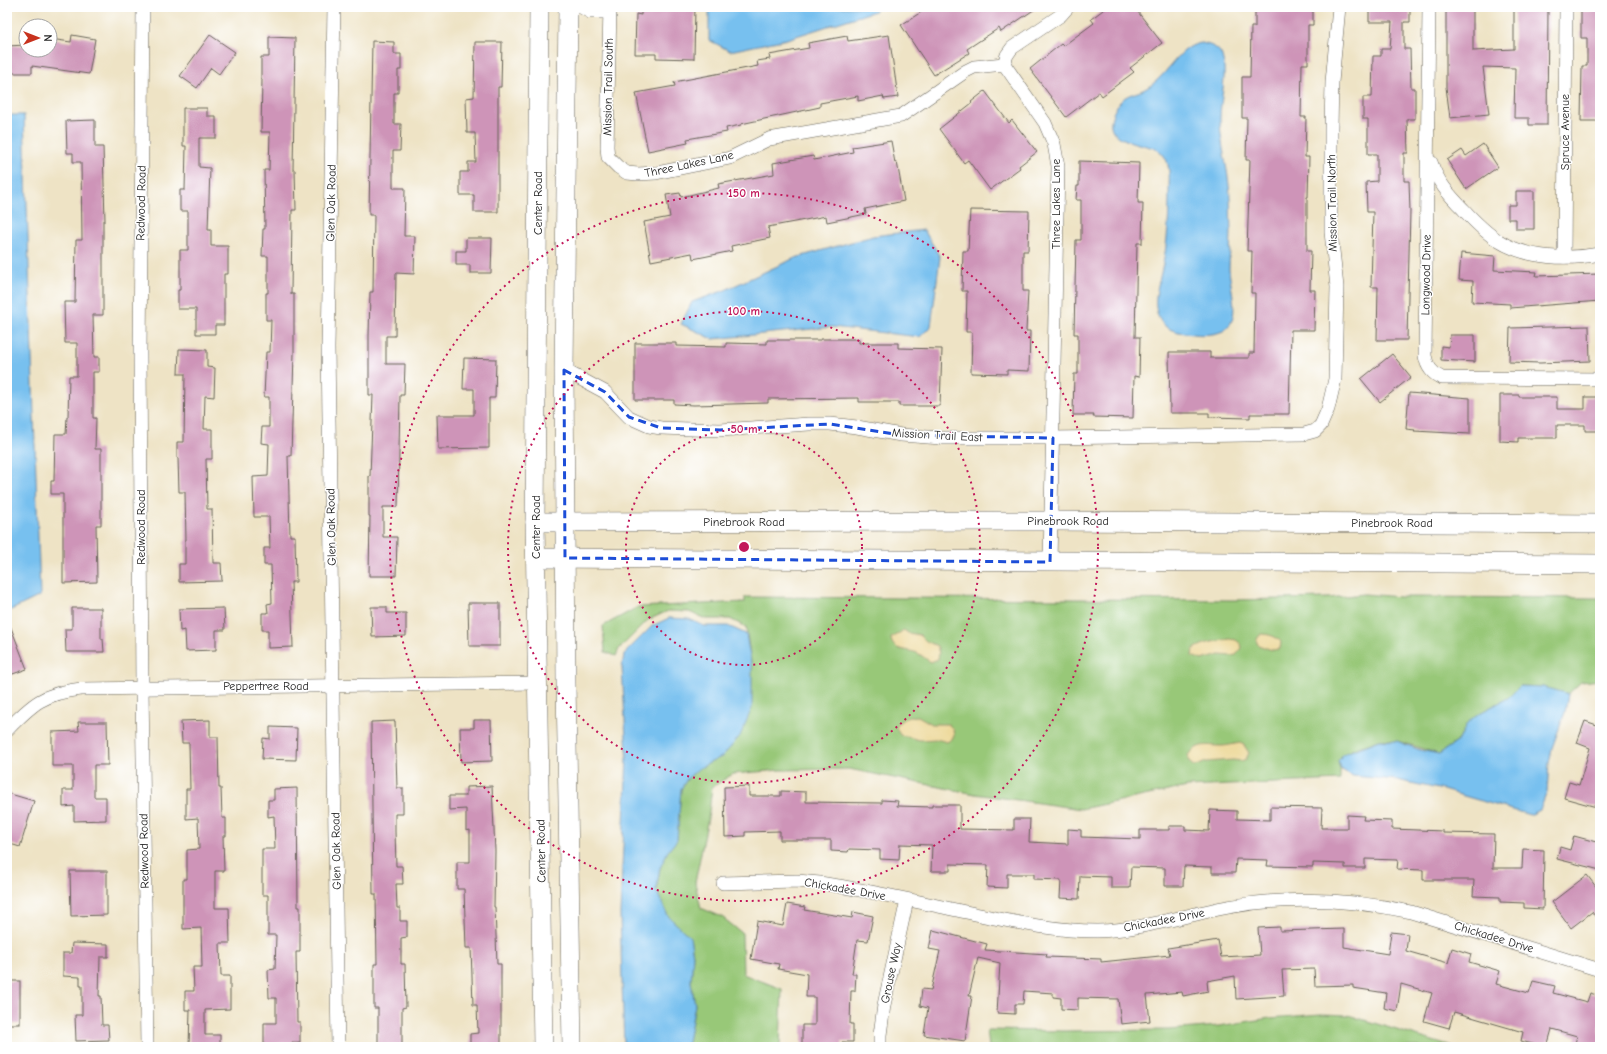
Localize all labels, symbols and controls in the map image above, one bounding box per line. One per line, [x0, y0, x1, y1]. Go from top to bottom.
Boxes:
north arrow [18, 18, 58, 58]
text: N [41, 34, 54, 42]
street label: Mission Trail South [600, 38, 616, 136]
street label: Spruce Avenue [1558, 94, 1572, 170]
street label: Three Lakes Lane [643, 148, 735, 180]
street label: Mission Trail North [1324, 154, 1340, 252]
street label: Three Lakes Lane [1049, 159, 1063, 249]
street label: Glen Oak Road [323, 164, 339, 242]
street label: Redwood Road [133, 165, 149, 241]
street label: Center Road [531, 171, 545, 235]
text: 150 m [728, 186, 760, 200]
street label: Longwood Drive [1418, 234, 1434, 316]
text: 100 m [728, 304, 760, 318]
text: 50 m [730, 422, 758, 436]
street label: Mission Trail East [891, 426, 983, 444]
street label: Glen Oak Road [323, 488, 339, 566]
street label: Redwood Road [134, 489, 148, 565]
street label: Center Road [529, 495, 543, 559]
street label: Pinebrook Road [1027, 514, 1109, 528]
street label: Pinebrook Road [703, 515, 785, 529]
street label: Pinebrook Road [1351, 516, 1433, 530]
centre of rings [737, 540, 751, 554]
street label: Peppertree Road [223, 679, 309, 693]
street label: Glen Oak Road [328, 812, 344, 890]
street label: Redwood Road [136, 813, 152, 889]
street label: Center Road [533, 819, 549, 883]
street label: Chickadee Drive [803, 875, 887, 903]
street label: Chickadee Drive [1122, 905, 1206, 935]
street label: Chickadee Drive [1453, 918, 1535, 956]
street label: Grouse Way [878, 941, 904, 1005]

